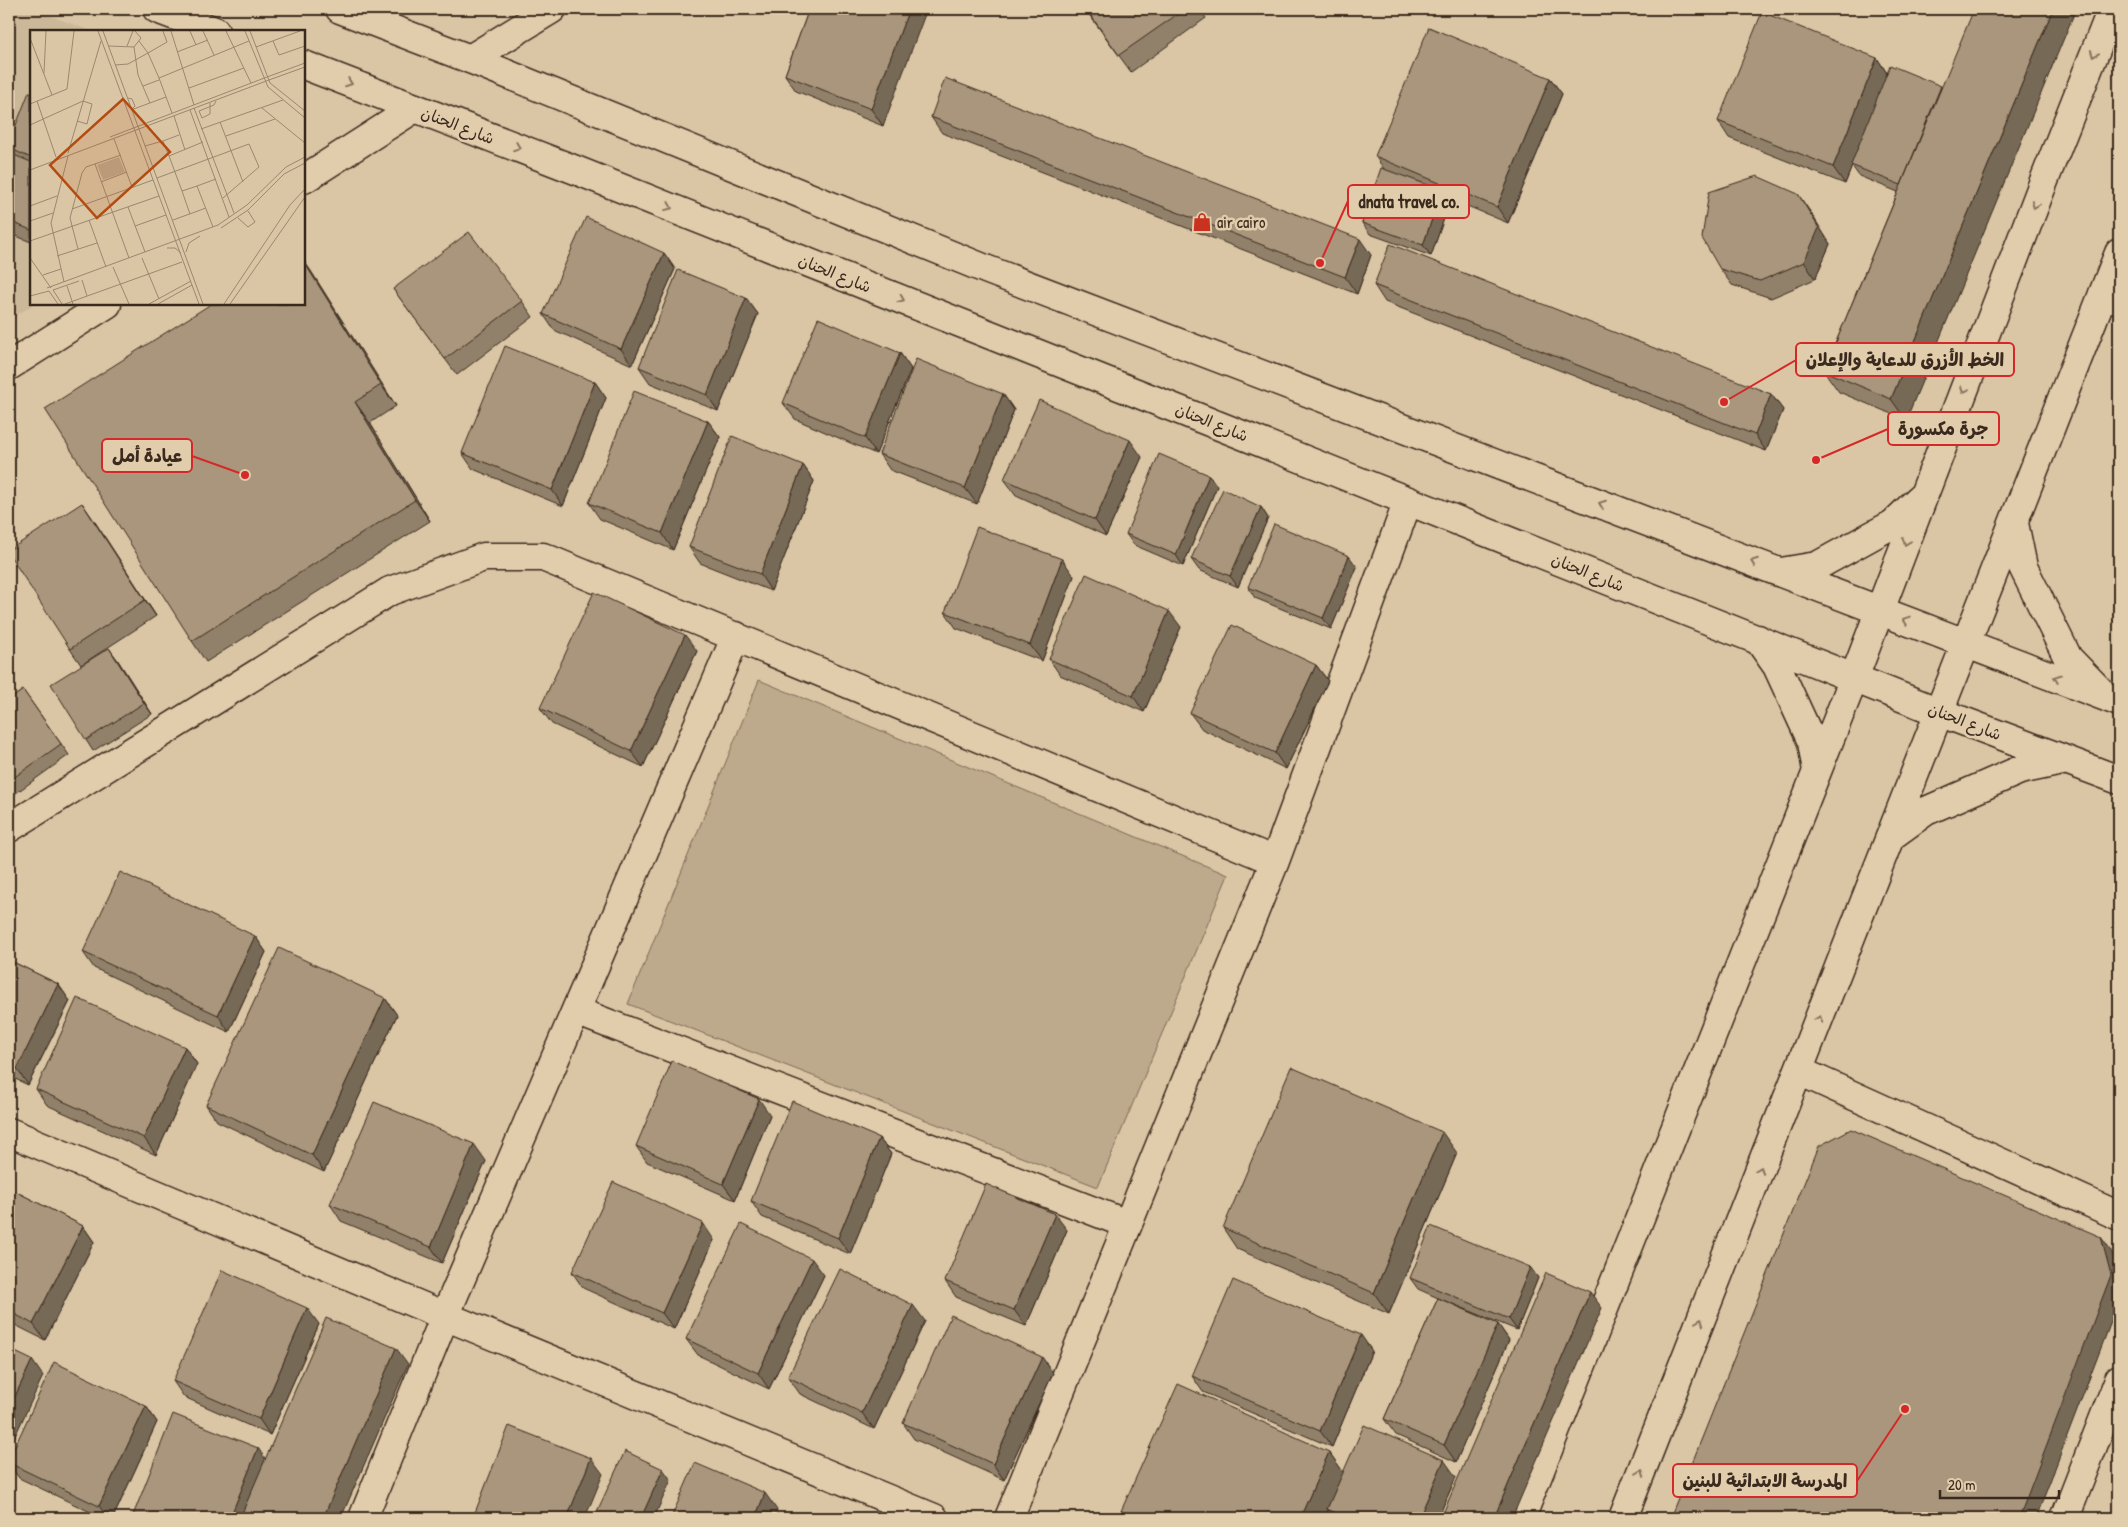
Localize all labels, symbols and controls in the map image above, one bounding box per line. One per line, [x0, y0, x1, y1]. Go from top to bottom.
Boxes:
inset map [30, 30, 305, 305]
one-way arrow [2090, 49, 2101, 58]
one-way arrow [344, 77, 353, 87]
street label: شارع الحنان [418, 101, 498, 150]
one-way arrow [513, 141, 521, 151]
callout: dnata travel co. [1348, 185, 1469, 218]
text: dnata travel co. [1358, 189, 1460, 214]
one-way arrow [664, 200, 673, 211]
one-way arrow [2031, 200, 2041, 209]
shop icon: air cairo [1191, 211, 1213, 233]
place label: air cairo [1217, 211, 1266, 233]
street label: شارع الحنان [795, 248, 875, 298]
one-way arrow [896, 293, 905, 303]
callout: الخط الأزرق للدعاية والإعلان [1796, 343, 2014, 376]
text: الخط الأزرق للدعاية والإعلان [1806, 347, 2004, 372]
one-way arrow [1960, 385, 1971, 394]
street label: شارع الحنان [1172, 397, 1252, 447]
callout: جرة مكسورة [1888, 412, 1999, 445]
text: جرة مكسورة [1898, 416, 1988, 441]
callout: عيادة أمل [102, 439, 192, 472]
text: عيادة أمل [112, 443, 182, 468]
one-way arrow [1598, 500, 1607, 510]
one-way arrow [1902, 537, 1912, 545]
street label: شارع الحنان [1548, 547, 1628, 597]
one-way arrow [1750, 558, 1759, 568]
one-way arrow [1902, 616, 1910, 626]
one-way arrow [2054, 674, 2062, 684]
street label: شارع الحنان [1925, 697, 2005, 746]
one-way arrow [1813, 1015, 1823, 1024]
one-way arrow [1754, 1166, 1764, 1175]
one-way arrow [1695, 1318, 1705, 1326]
callout: المدرسة الابتدائية للبنين [1673, 1464, 1857, 1497]
scale bar [1940, 1467, 2059, 1499]
text: المدرسة الابتدائية للبنين [1683, 1468, 1847, 1493]
one-way arrow [1635, 1469, 1645, 1478]
text: 20 m [1948, 1474, 1975, 1495]

